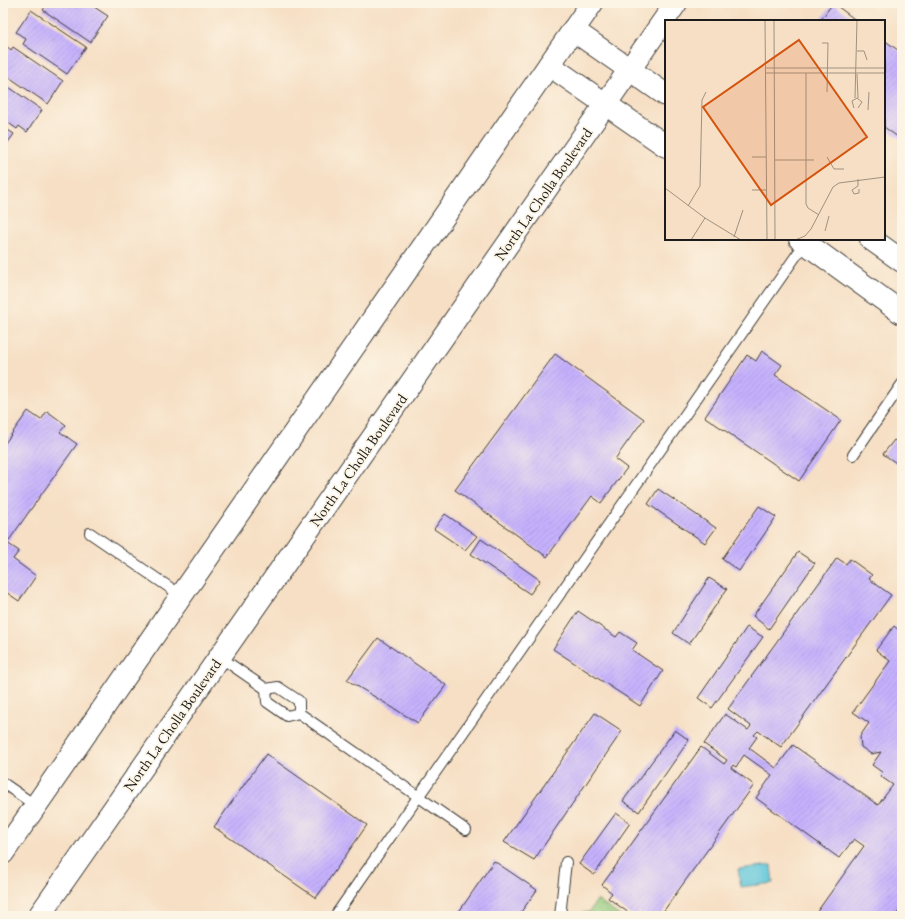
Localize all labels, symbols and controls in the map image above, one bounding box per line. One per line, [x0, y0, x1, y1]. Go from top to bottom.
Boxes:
inset map [665, 20, 885, 240]
street label: North La Cholla Boulevard [490, 124, 596, 264]
street label: North La Cholla Boulevard [305, 390, 411, 530]
street label: North La Cholla Boulevard [119, 655, 225, 795]

